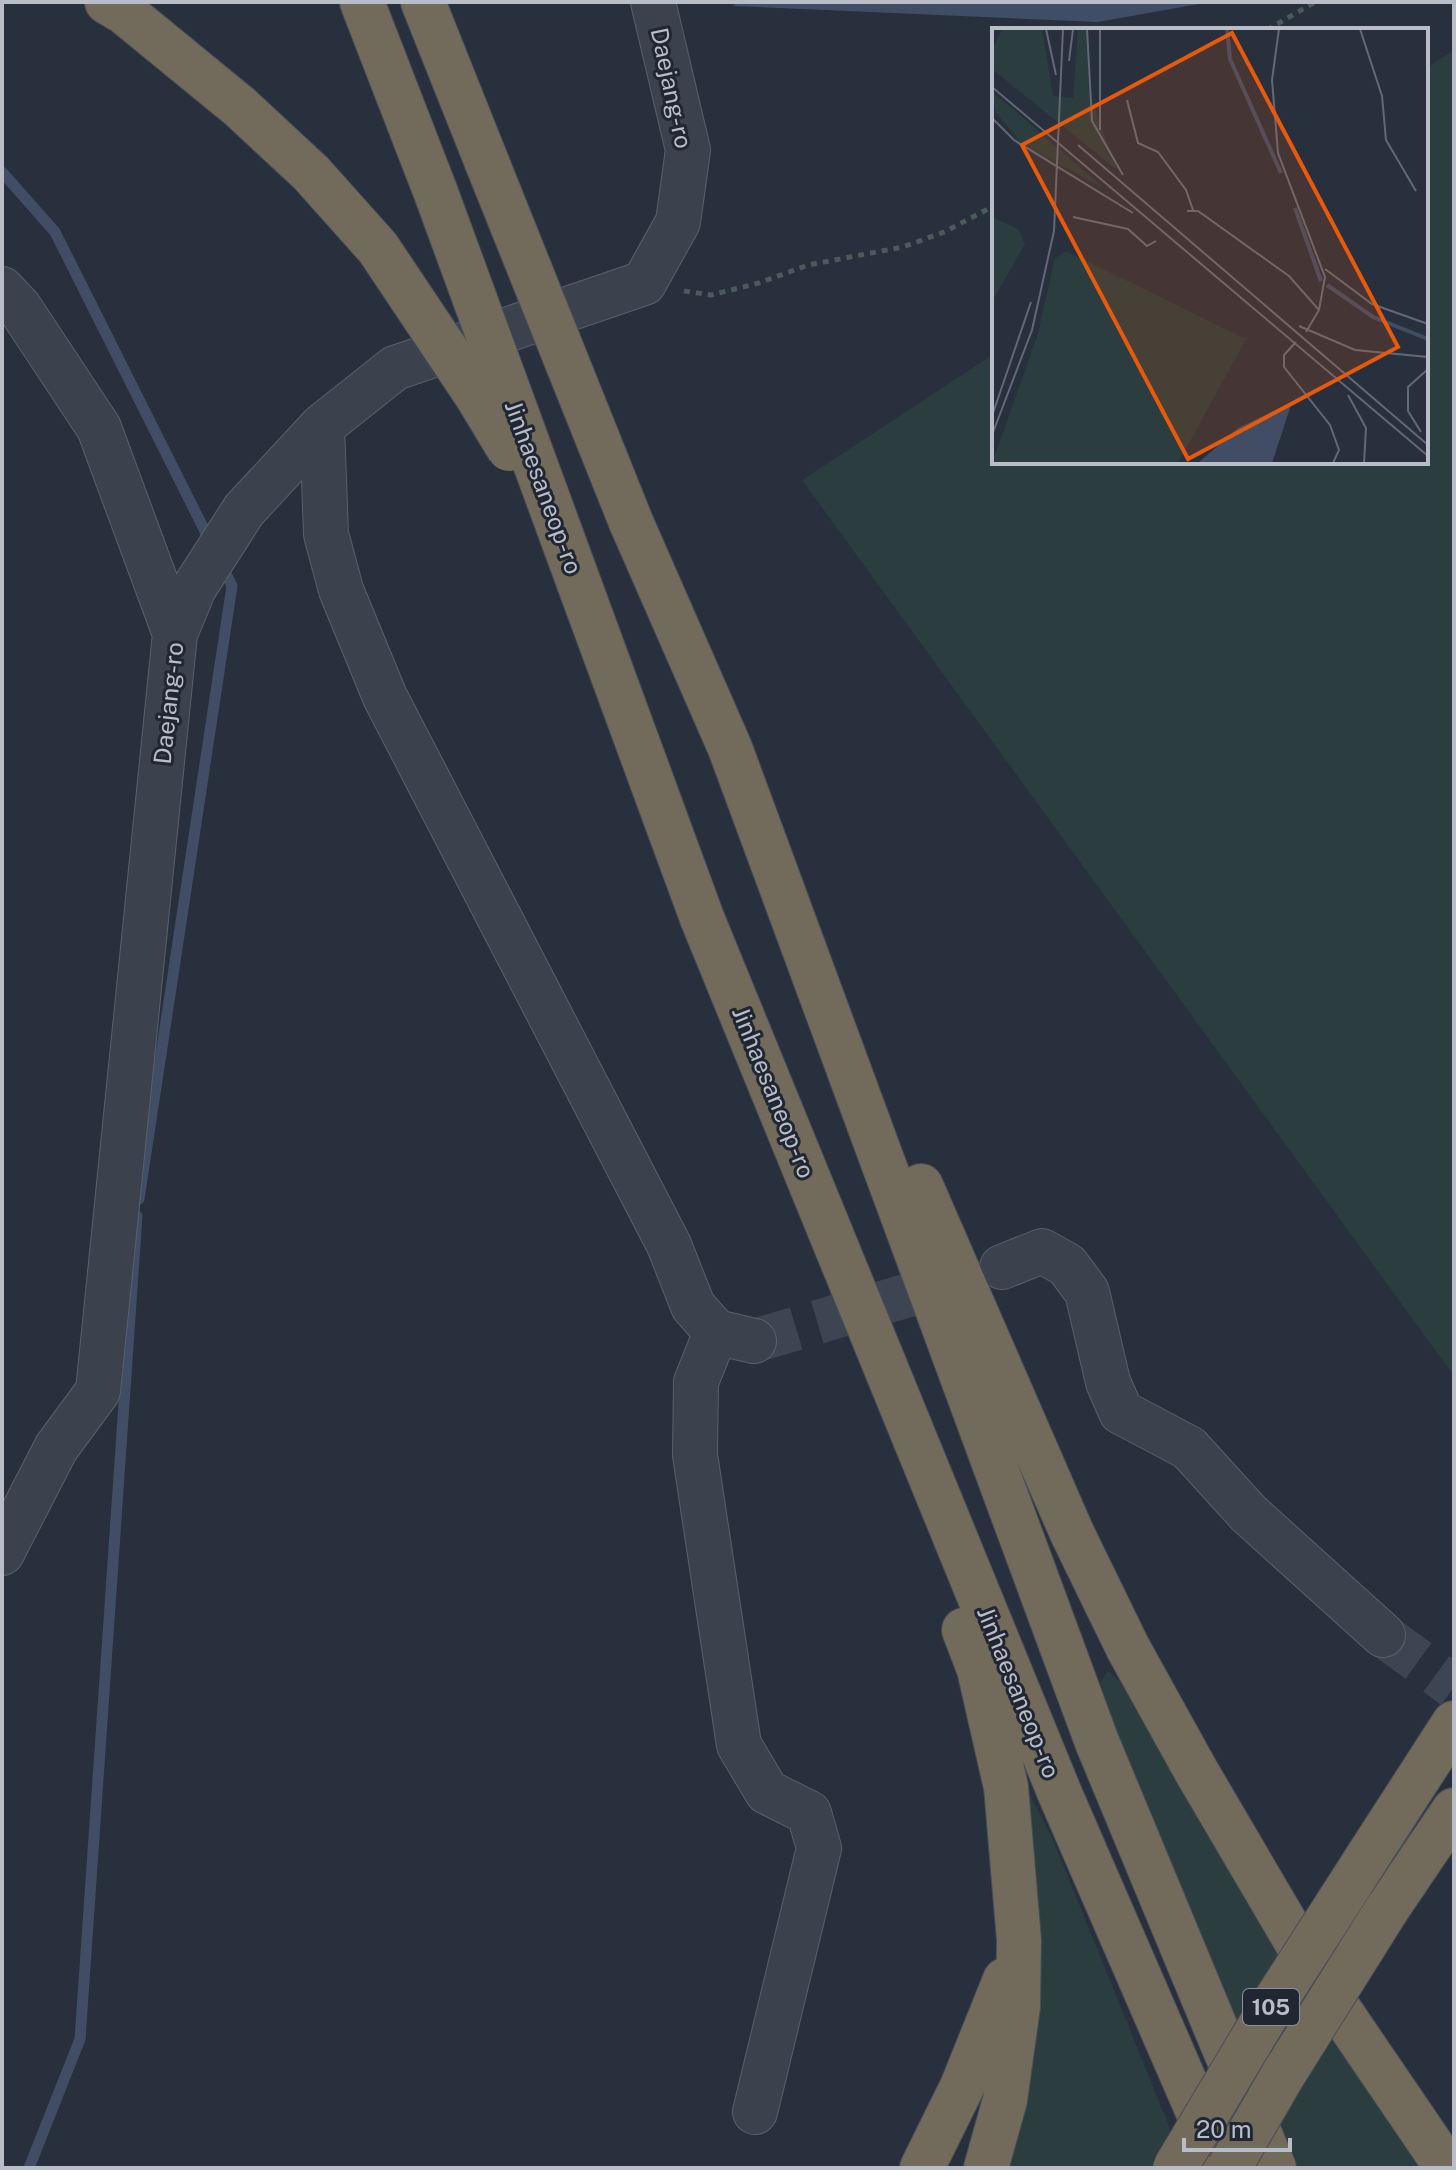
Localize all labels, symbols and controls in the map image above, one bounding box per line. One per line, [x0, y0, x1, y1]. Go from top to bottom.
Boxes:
street label: Daejang-ro [646, 25, 698, 151]
inset map [992, 28, 1428, 464]
street label: Jinhaesaneop-ro [500, 396, 588, 578]
street label: Daejang-ro [148, 640, 188, 766]
street label: Jinhaesaneop-ro [727, 1002, 821, 1182]
street label: Jinhaesaneop-ro [972, 1602, 1066, 1782]
road number: 105 [1243, 1989, 1299, 2025]
scale bar [1184, 2102, 1290, 2152]
text: 20 m [1196, 2115, 1252, 2143]

